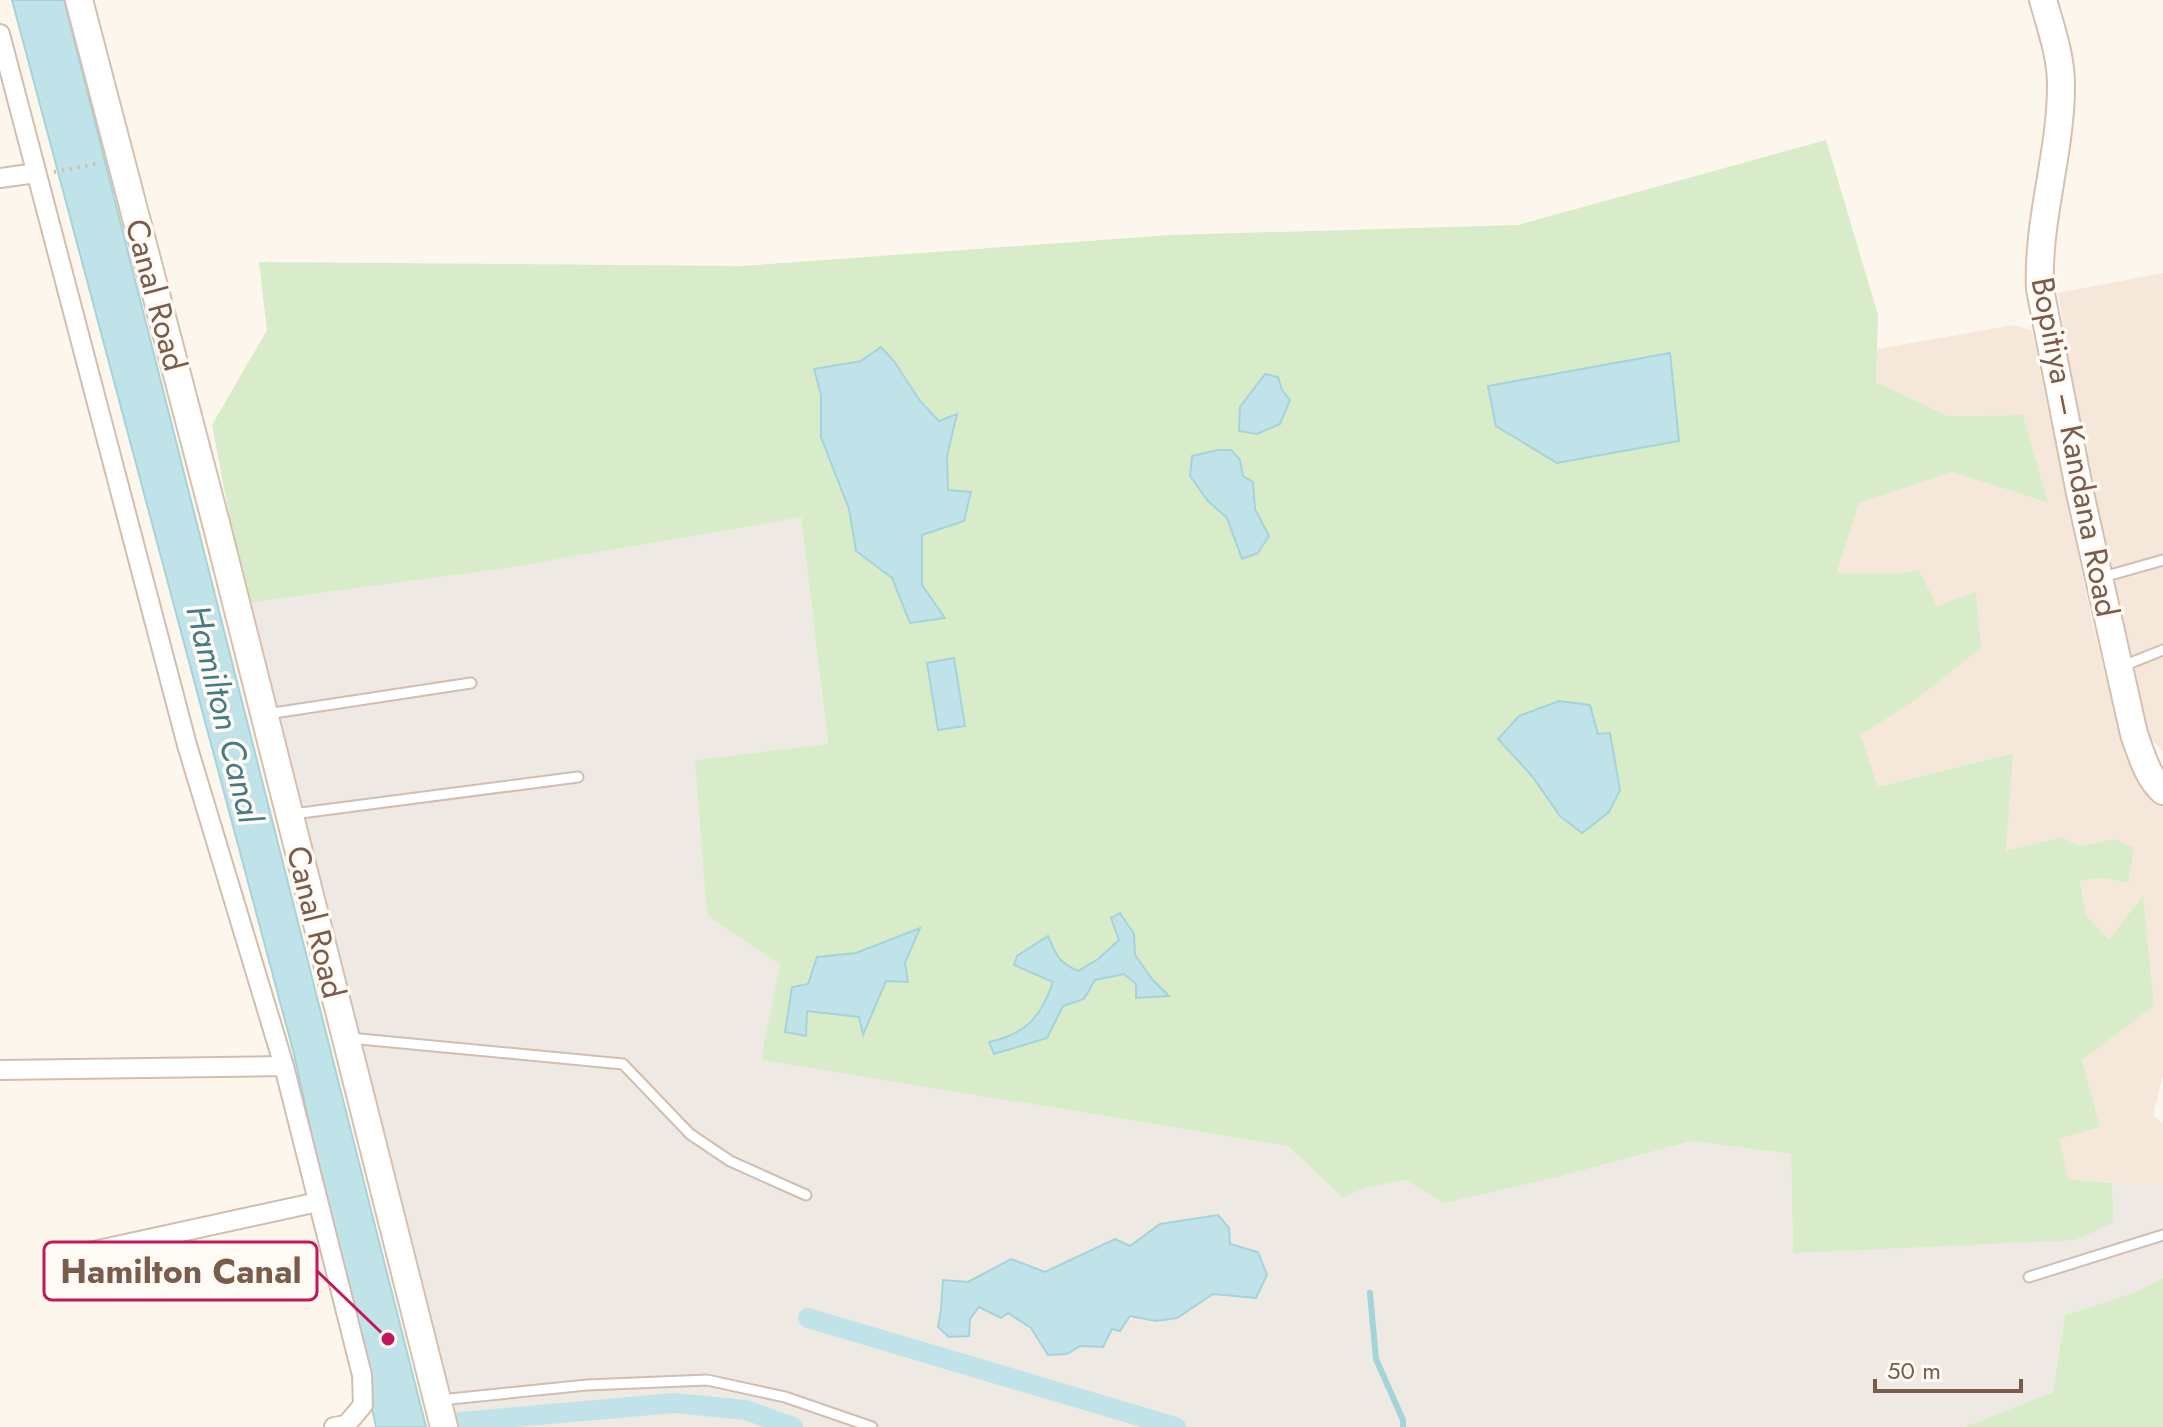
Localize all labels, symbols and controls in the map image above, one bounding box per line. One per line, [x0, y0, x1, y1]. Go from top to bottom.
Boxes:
street label: Canal Road [114, 214, 198, 376]
street label: Bopitiya – Kandana Road [2020, 273, 2130, 621]
water label: Hamilton Canal [173, 600, 275, 829]
street label: Canal Road [275, 841, 357, 1003]
callout: Hamilton Canal [44, 1242, 317, 1300]
text: Hamilton Canal [60, 1247, 302, 1296]
scale bar [1875, 1343, 2021, 1393]
text: 50 m [1887, 1353, 1941, 1388]

